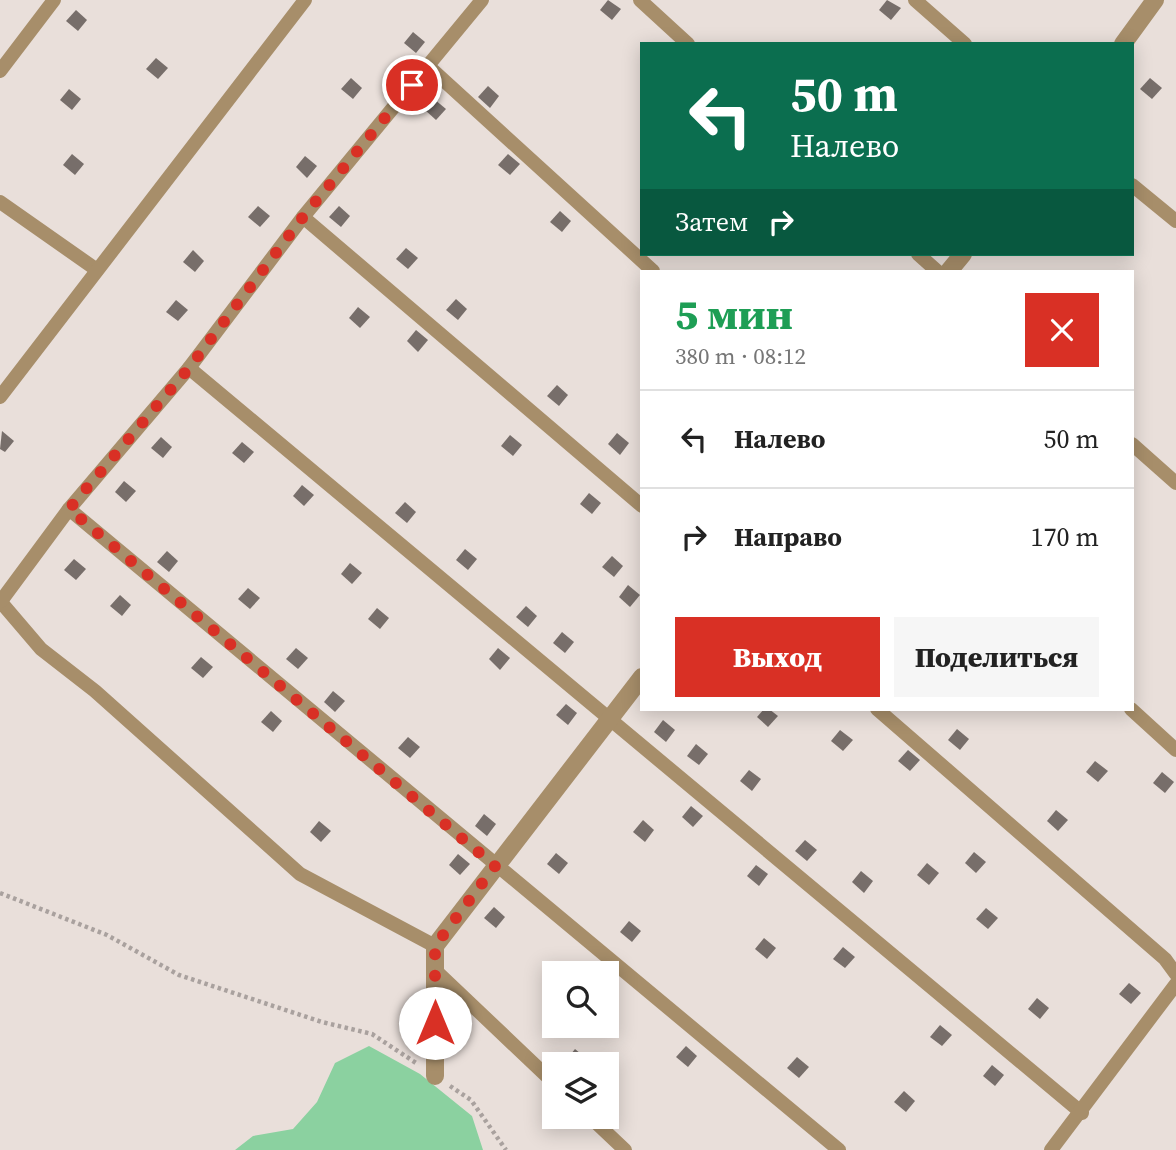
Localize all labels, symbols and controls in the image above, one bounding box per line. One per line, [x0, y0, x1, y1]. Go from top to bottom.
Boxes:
pin [382, 55, 442, 115]
text: 50 m [790, 60, 898, 127]
icon: arrive [393, 66, 431, 104]
icon: left [675, 70, 766, 161]
text: Налево [790, 124, 899, 168]
icon: right [762, 203, 800, 241]
text: Затем [675, 204, 748, 240]
text: 5 мин [675, 285, 793, 343]
button: close [1025, 293, 1099, 367]
text: 380 m · 08:12 [675, 340, 806, 372]
icon: left [675, 420, 713, 458]
text: Налево [734, 421, 825, 457]
text: 50 m [1044, 421, 1099, 457]
icon: right [675, 518, 713, 556]
text: Направо [734, 519, 842, 555]
text: 170 m [1031, 519, 1099, 555]
button: Выход [675, 617, 880, 697]
button: Поделиться [894, 617, 1099, 697]
map controls [542, 961, 619, 1129]
button: search [542, 961, 619, 1038]
position arrow [398, 986, 472, 1060]
button: layers [542, 1052, 619, 1129]

